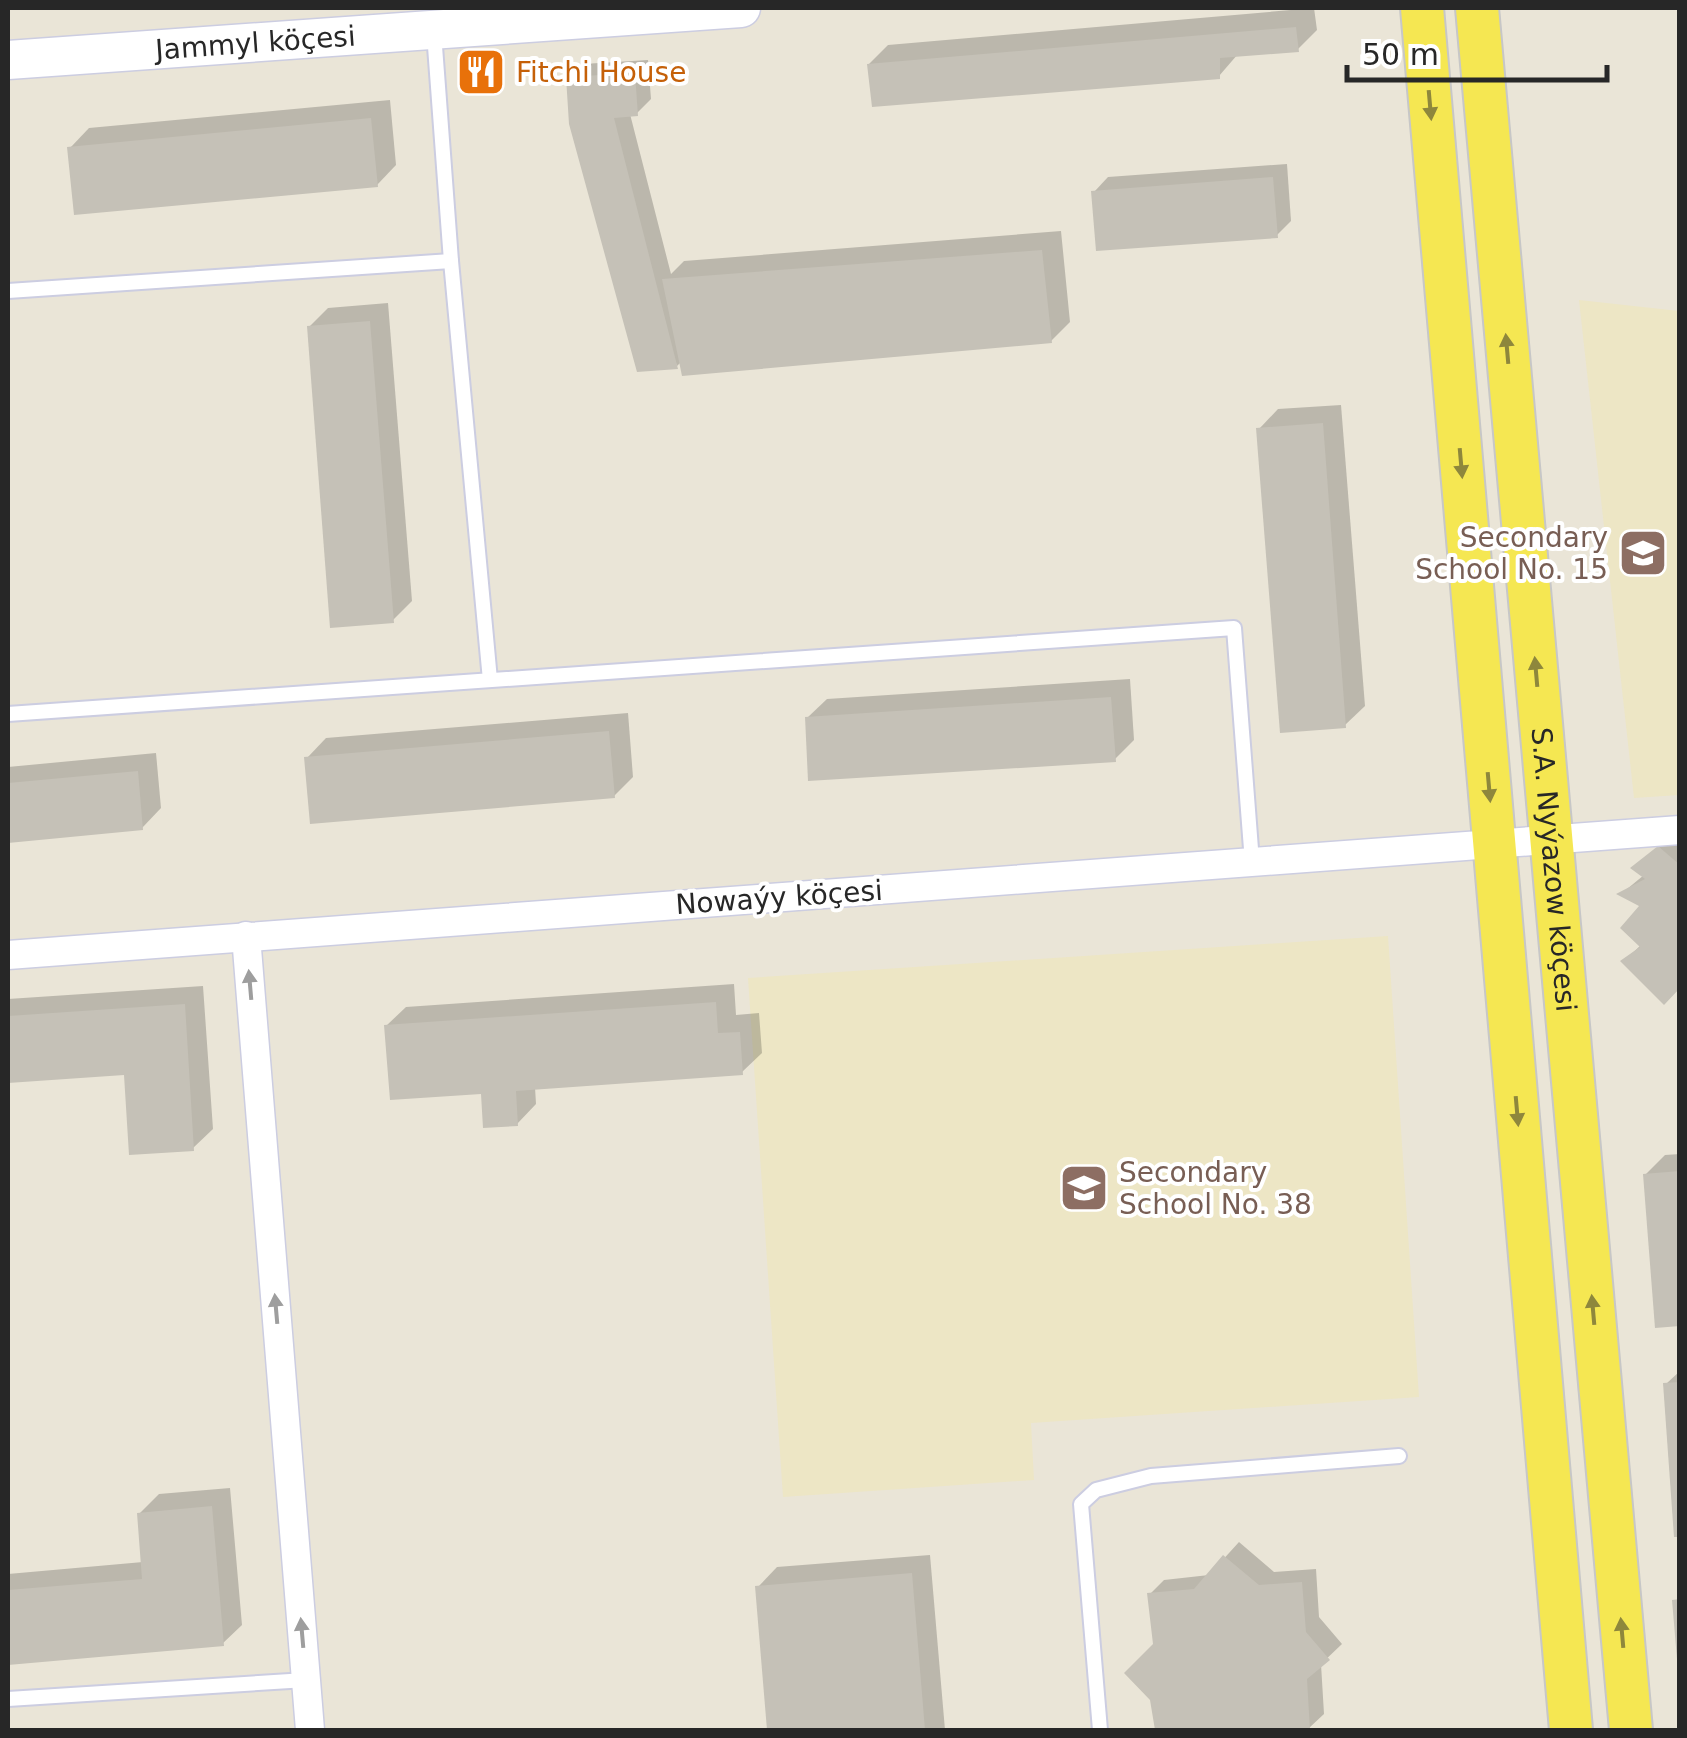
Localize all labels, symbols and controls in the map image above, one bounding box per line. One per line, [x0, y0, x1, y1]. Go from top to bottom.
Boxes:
street label: Jammyl köçesi [152, 19, 357, 67]
scale bar [1347, 20, 1607, 82]
text: 50 m [1362, 37, 1439, 72]
restaurant icon: Fitchi House [455, 46, 507, 98]
place label: Fitchi House [516, 56, 686, 89]
one-way arrow [1423, 89, 1439, 121]
one-way arrow [1499, 332, 1515, 364]
one-way arrow [1454, 448, 1470, 480]
place label: Secondary School No. 15 [1415, 521, 1608, 586]
school or university icon: Secondary School No. 15 [1617, 527, 1669, 579]
one-way arrow [1528, 656, 1544, 688]
street label: S.A. Nyýazow köçesi [1524, 726, 1583, 1013]
one-way arrow [1482, 772, 1498, 804]
street label: Nowaýy köçesi [674, 874, 884, 921]
one-way arrow [242, 969, 258, 1001]
one-way arrow [1510, 1095, 1526, 1127]
place label: Secondary School No. 38 [1119, 1156, 1312, 1221]
school or university icon: Secondary School No. 38 [1058, 1162, 1110, 1214]
one-way arrow [268, 1293, 284, 1325]
one-way arrow [1585, 1293, 1601, 1325]
one-way arrow [294, 1617, 310, 1649]
one-way arrow [1614, 1617, 1630, 1649]

